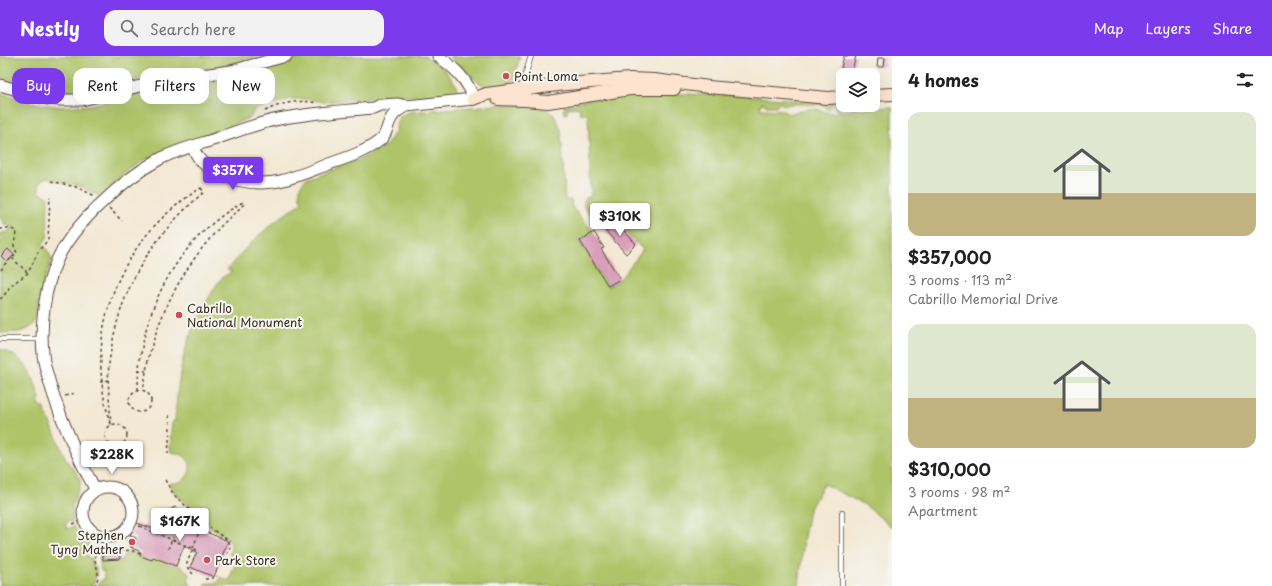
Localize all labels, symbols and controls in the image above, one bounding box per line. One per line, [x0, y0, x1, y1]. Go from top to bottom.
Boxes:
search box [104, 10, 384, 46]
text: Nestly [20, 14, 80, 42]
icon: search [118, 17, 140, 39]
text: Search here [150, 17, 236, 40]
text: Map [1094, 18, 1124, 39]
text: Layers [1146, 18, 1191, 39]
text: Share [1213, 18, 1252, 39]
place label: Point Loma [514, 67, 579, 85]
text: 4 homes [908, 67, 979, 93]
chip: Buy [12, 68, 65, 104]
chip: Rent [73, 68, 132, 104]
chip: Filters [140, 68, 209, 104]
chip: New [217, 68, 275, 104]
map controls [836, 68, 880, 112]
button: layers [836, 68, 880, 112]
icon: filters [1234, 69, 1256, 91]
marker: Point Loma [501, 71, 511, 81]
icon: home [1046, 138, 1118, 210]
pin: $357K [205, 157, 261, 191]
text: $357K [212, 160, 254, 179]
pin: $310K [592, 203, 648, 237]
text: $310K [599, 206, 641, 225]
text: $357,000 [908, 244, 991, 270]
text: 3 rooms · 113 m² [908, 270, 1012, 289]
text: Cabrillo Memorial Drive [908, 289, 1058, 308]
place label: Cabrillo National Monument [187, 299, 302, 331]
marker: Cabrillo National Monument [174, 310, 184, 320]
icon: home [1046, 350, 1118, 422]
pin: $228K [84, 441, 140, 475]
text: $228K [90, 444, 134, 463]
text: $310,000 [908, 456, 991, 482]
text: 3 rooms · 98 m² [908, 482, 1010, 501]
text: Apartment [908, 501, 977, 520]
pin: $167K [152, 508, 208, 542]
text: $167K [160, 511, 200, 530]
place label: Stephen Tyng Mather [50, 526, 124, 558]
marker: Stephen Tyng Mather [127, 537, 137, 547]
place label: Park Store [215, 551, 276, 569]
marker: Park Store [202, 555, 212, 565]

